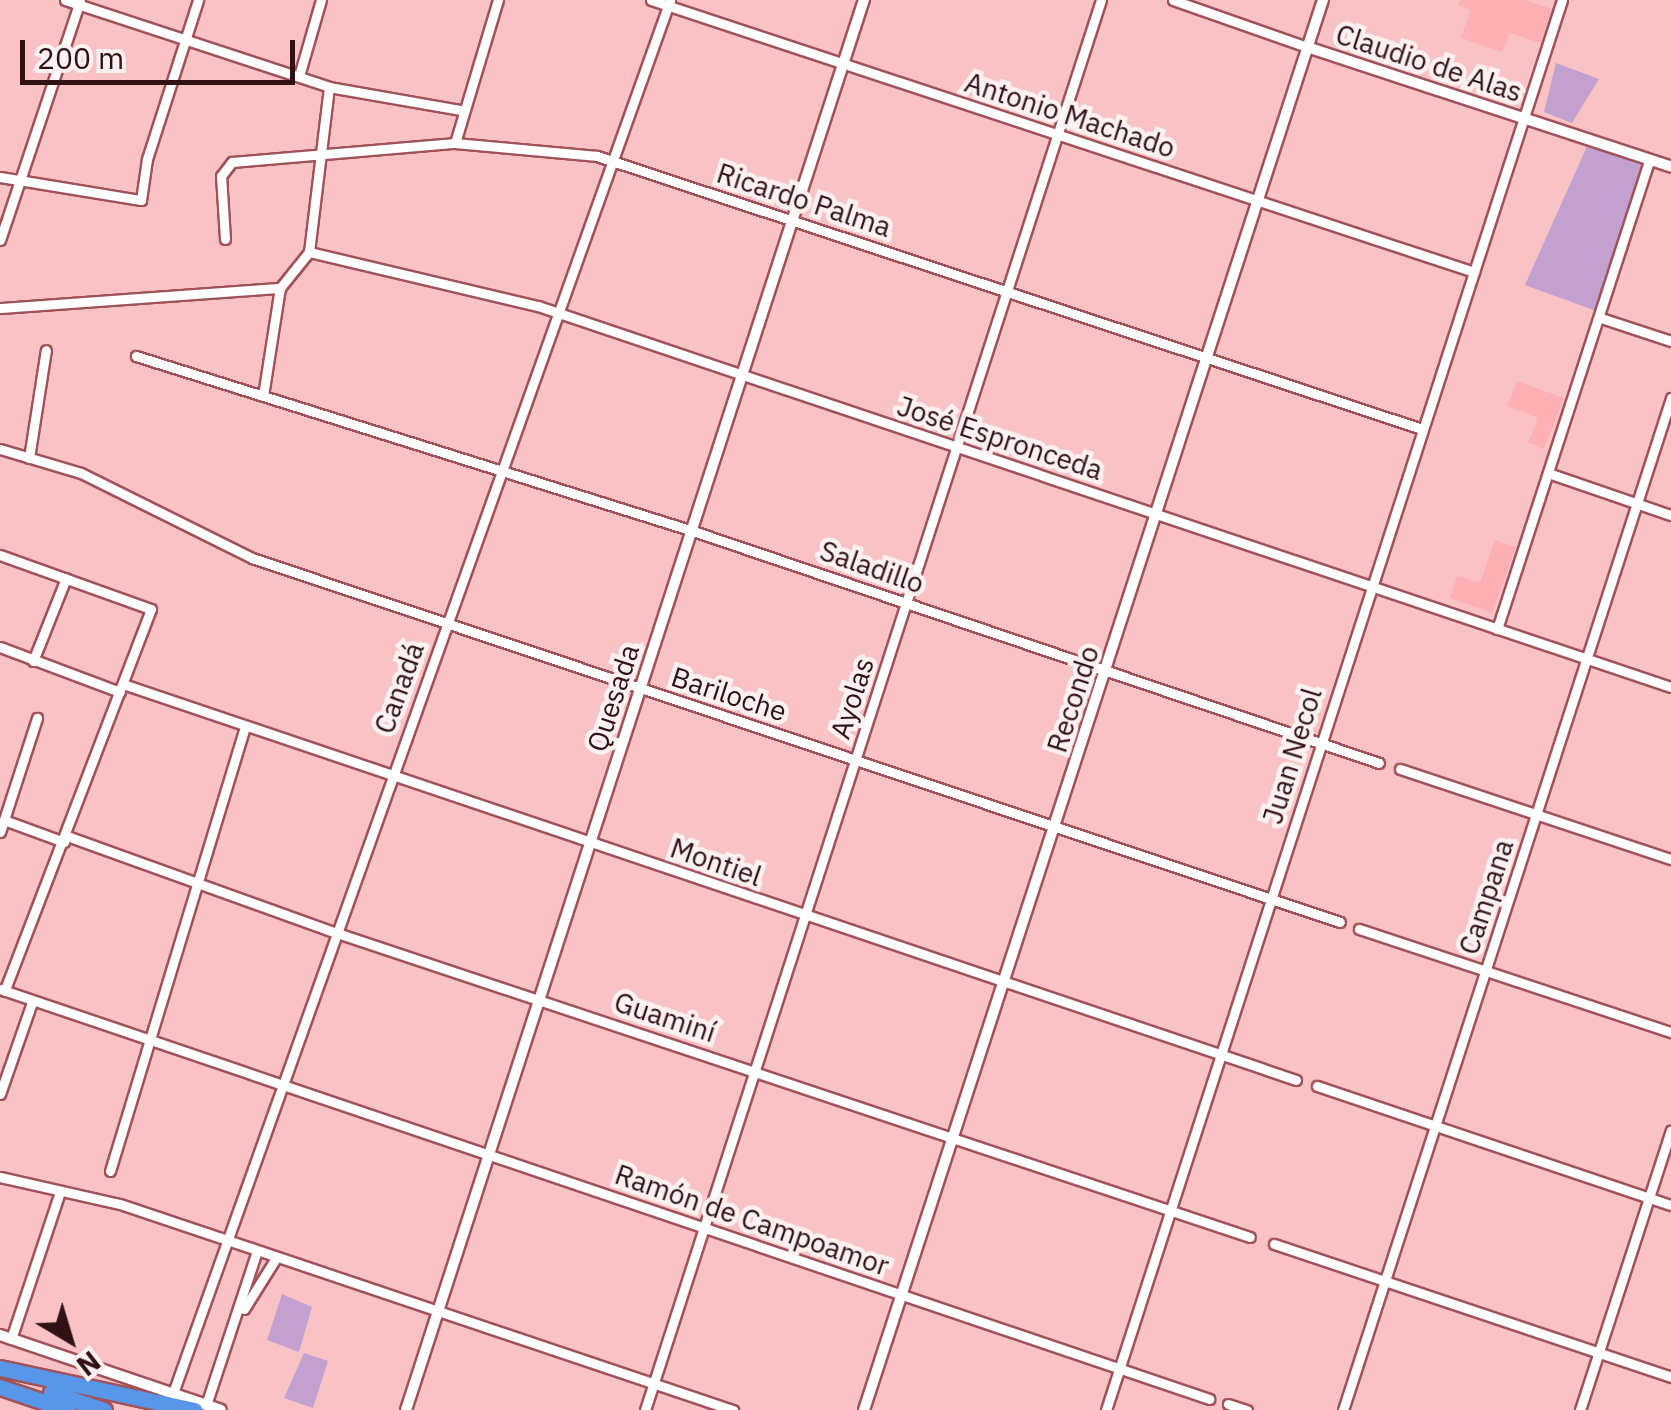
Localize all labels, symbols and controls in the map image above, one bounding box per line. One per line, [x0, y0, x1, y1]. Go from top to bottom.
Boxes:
street label: Claudio de Alas [1332, 17, 1526, 109]
scale bar [25, 20, 300, 82]
text: 200 m [37, 38, 124, 77]
street label: Antonio Machado [961, 65, 1179, 165]
street label: Ricardo Palma [713, 156, 895, 244]
street label: José Espronceda [893, 389, 1107, 487]
street label: Saladillo [816, 534, 928, 600]
street label: Canadá [367, 638, 431, 738]
street label: Quesada [580, 640, 646, 756]
street label: Recondo [1040, 641, 1106, 757]
street label: Ayolas [823, 653, 881, 743]
street label: Bariloche [667, 660, 791, 728]
street label: Juan Necol [1255, 684, 1329, 828]
street label: Montiel [666, 831, 766, 893]
street label: Campana [1452, 835, 1520, 959]
street label: Guaminí [610, 985, 720, 1049]
street label: Ramón de Campoamor [611, 1157, 893, 1283]
north arrow [20, 1290, 120, 1390]
text: N [69, 1343, 108, 1385]

